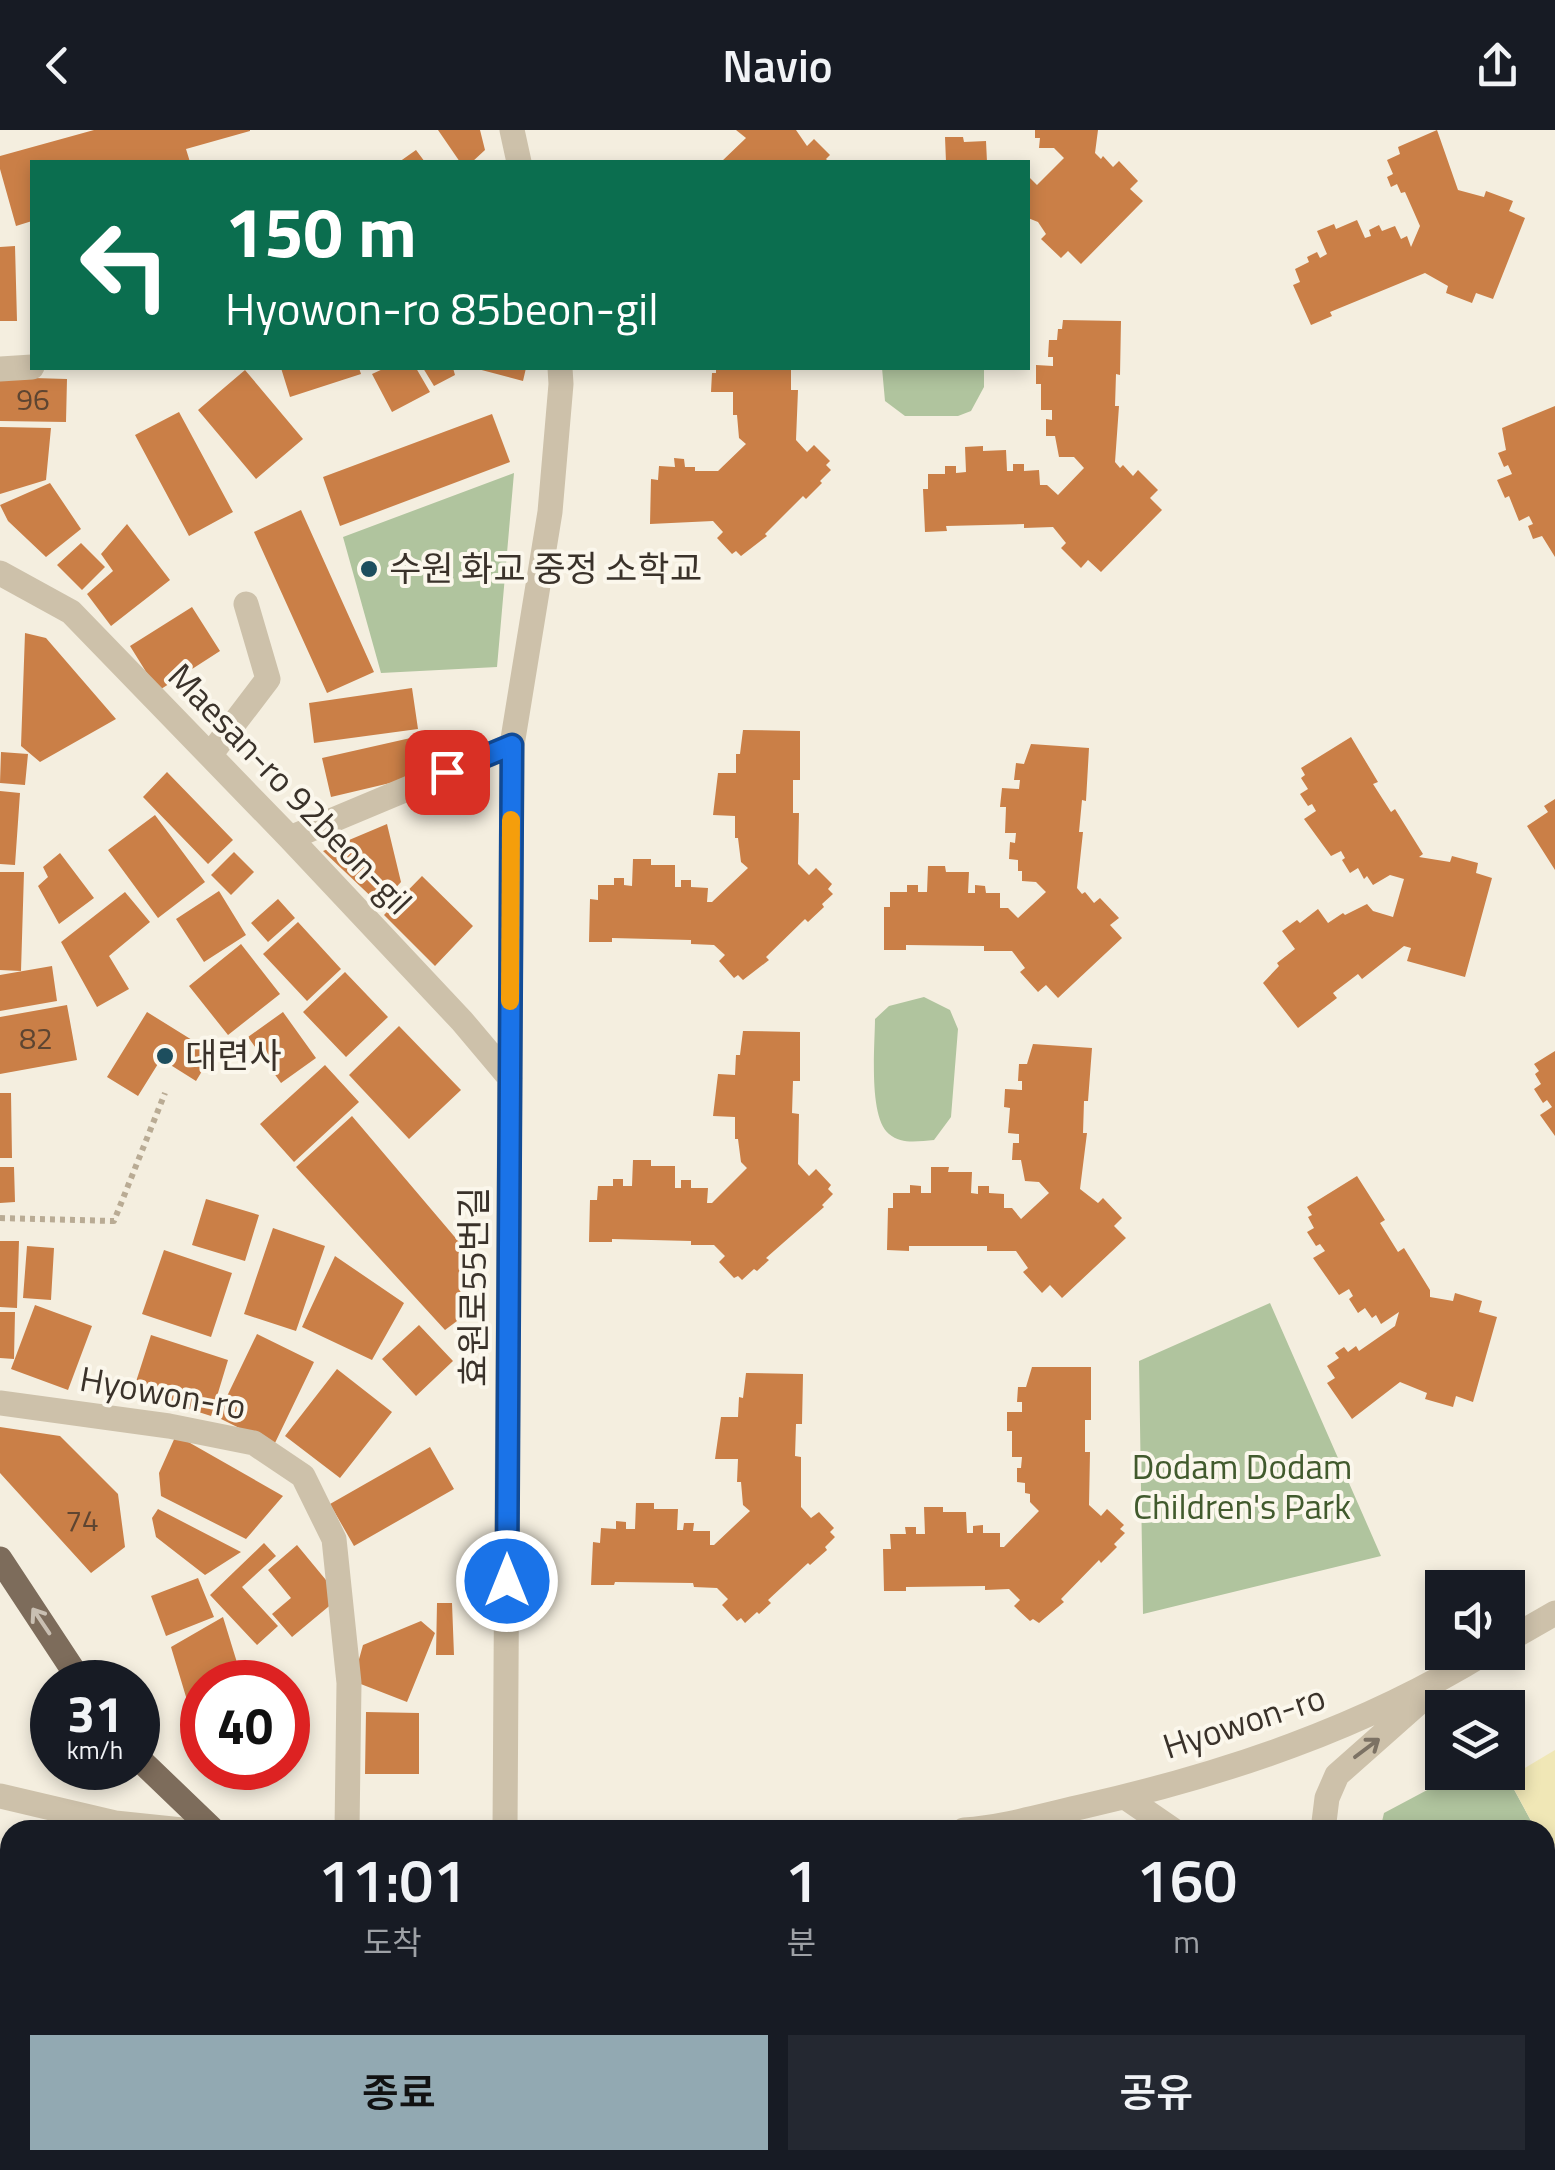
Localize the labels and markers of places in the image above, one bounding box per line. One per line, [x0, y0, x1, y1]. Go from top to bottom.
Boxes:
place label: 수원 화교 중정 소학교 [389, 541, 702, 595]
marker: 수원 화교 중정 소학교 [358, 558, 380, 580]
pin [405, 730, 490, 815]
place label: 대련사 [185, 1028, 282, 1082]
marker: 대련사 [154, 1045, 176, 1067]

